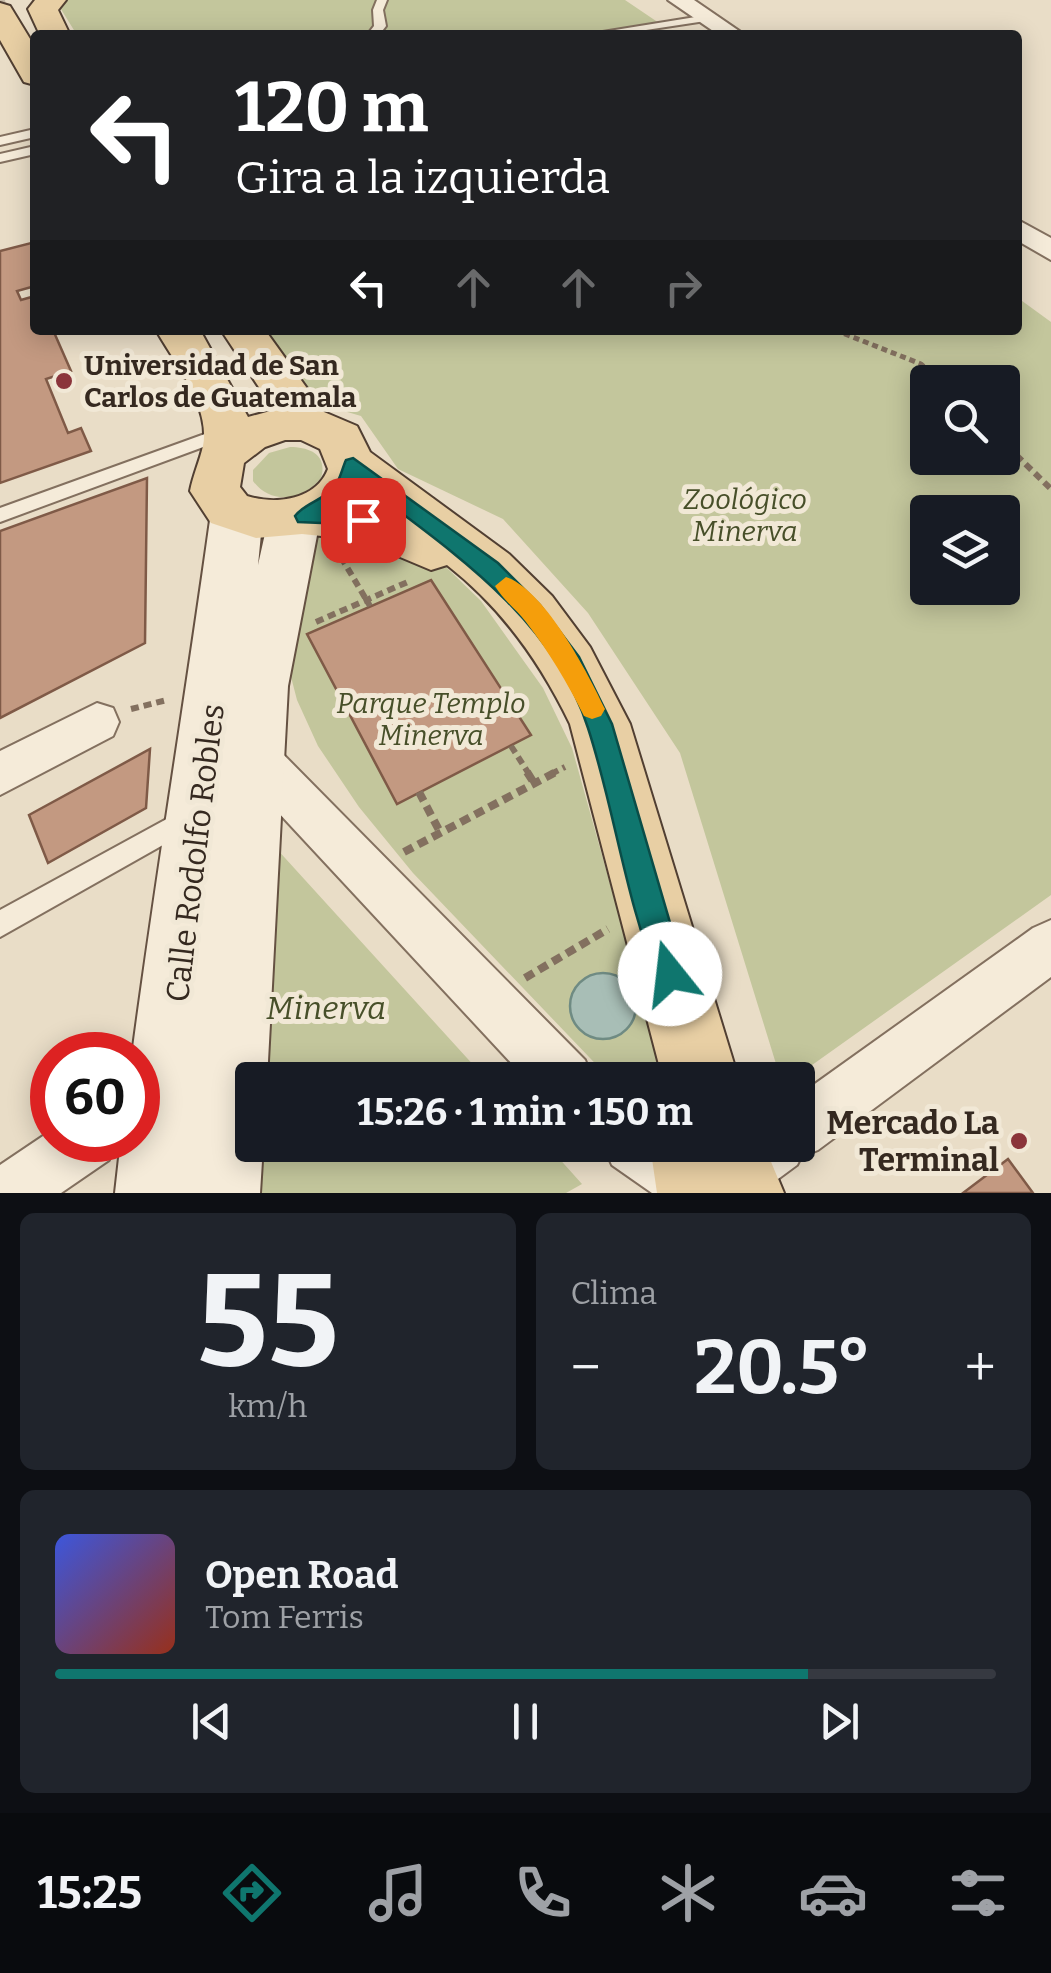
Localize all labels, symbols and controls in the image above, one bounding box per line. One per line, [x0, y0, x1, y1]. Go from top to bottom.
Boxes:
text: 120 m [235, 66, 428, 150]
icon: left [70, 70, 200, 200]
text: Gira a la izquierda [235, 151, 610, 205]
icon: left [341, 260, 396, 315]
icon: ahead [446, 260, 501, 315]
icon: ahead [551, 260, 606, 315]
icon: right [656, 260, 711, 315]
place label: Universidad de San Carlos de Guatemala [84, 349, 357, 414]
map controls [910, 365, 1020, 605]
button: search [910, 365, 1020, 475]
marker: Universidad de San Carlos de Guatemala [53, 370, 75, 392]
pin [321, 478, 406, 563]
park label: Zoológico Minerva [683, 483, 807, 548]
icon: arrive [336, 493, 391, 548]
button: layers [910, 495, 1020, 605]
park label: Parque Templo Minerva [336, 687, 526, 752]
street label: Calle Rodolfo Robles [158, 702, 232, 1004]
position arrow [618, 922, 722, 1026]
park label: Minerva [266, 989, 386, 1027]
speed limit sign: 60 [30, 1032, 160, 1162]
text: 15:26 · 1 min · 150 m [357, 1089, 693, 1135]
place label: Mercado La Terminal [826, 1104, 999, 1179]
marker: Mercado La Terminal [1008, 1130, 1030, 1152]
text: 55 [197, 1244, 339, 1400]
text: Clima [571, 1274, 657, 1312]
text: 20.5° [694, 1323, 871, 1413]
text: − [571, 1335, 601, 1401]
text: + [965, 1335, 996, 1401]
text: km/h [228, 1387, 307, 1425]
text: Open Road [205, 1552, 398, 1598]
text: Tom Ferris [205, 1598, 364, 1636]
icon: previous [184, 1694, 239, 1749]
icon: pause [498, 1694, 553, 1749]
icon: next [812, 1694, 867, 1749]
icon: directions [217, 1858, 287, 1928]
icon: music [363, 1858, 433, 1928]
icon: phone [508, 1858, 578, 1928]
icon: climate [653, 1858, 723, 1928]
icon: car [798, 1858, 868, 1928]
icon: filters [943, 1858, 1013, 1928]
text: 15:25 [38, 1866, 142, 1920]

